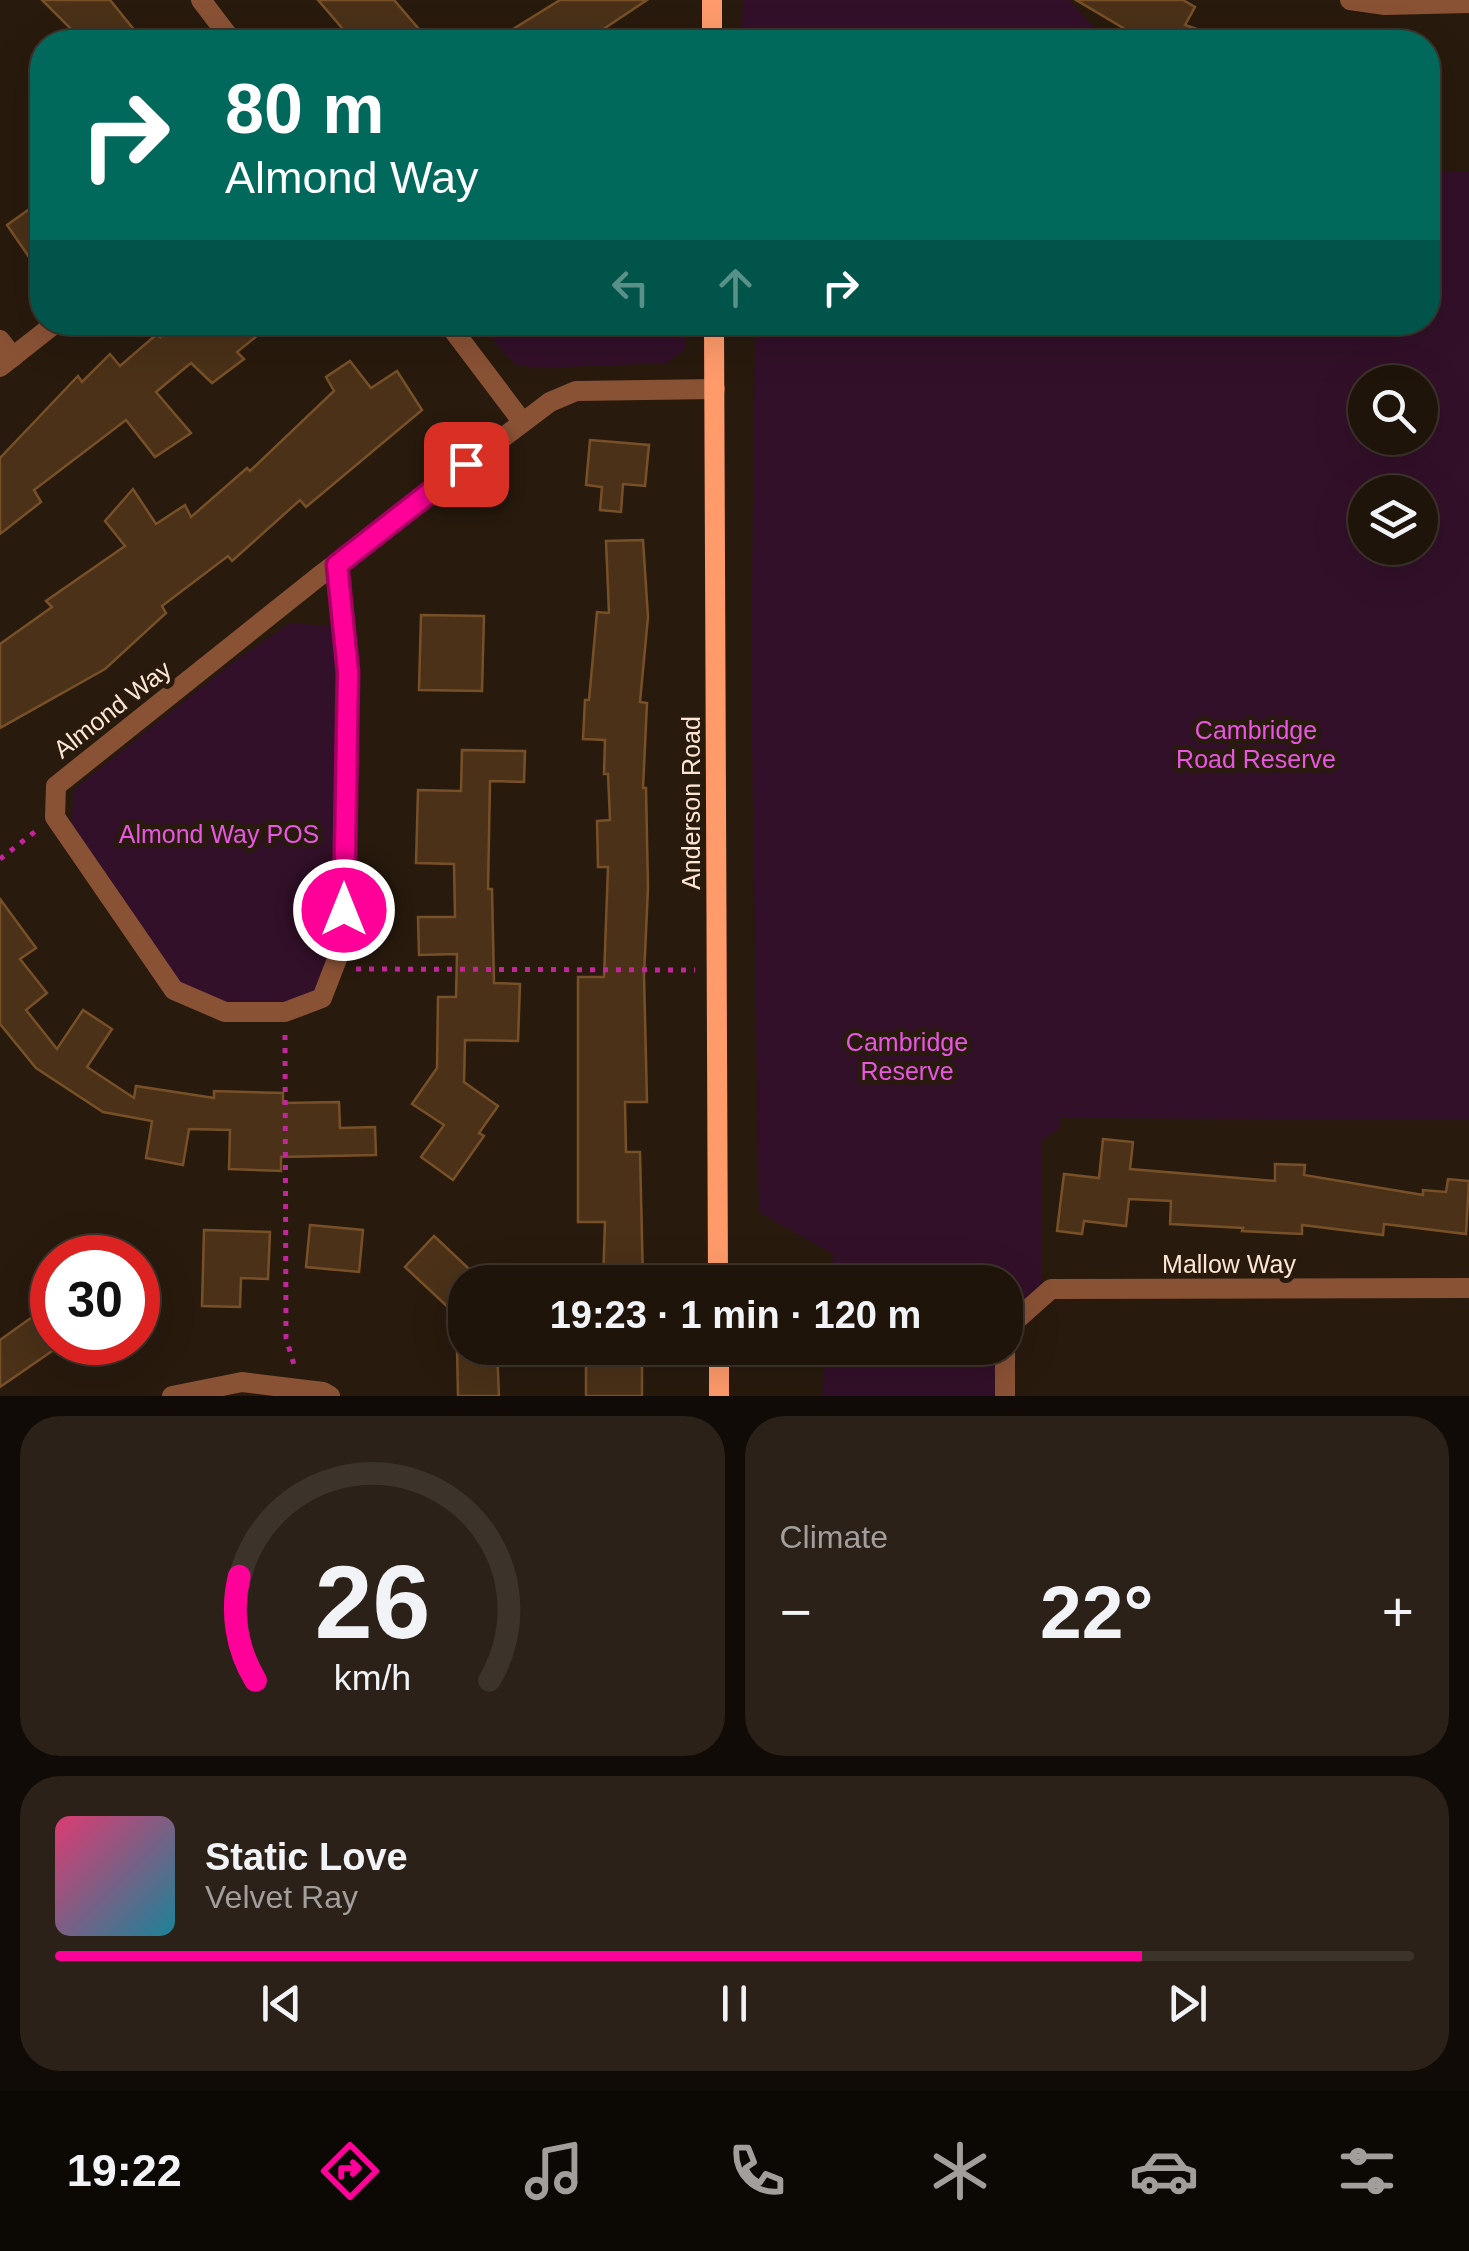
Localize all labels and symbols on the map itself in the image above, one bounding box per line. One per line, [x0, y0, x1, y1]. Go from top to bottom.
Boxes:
pin [424, 422, 509, 507]
street label: Almond Way [48, 654, 176, 763]
street label: Anderson Road [677, 716, 705, 890]
park label: Cambridge Road Reserve [1176, 716, 1336, 773]
park label: Almond Way POS [119, 820, 319, 848]
position arrow [292, 858, 396, 962]
park label: Cambridge Reserve [846, 1028, 968, 1085]
speed limit sign: 30 [30, 1235, 160, 1365]
street label: Mallow Way [1162, 1250, 1296, 1278]

